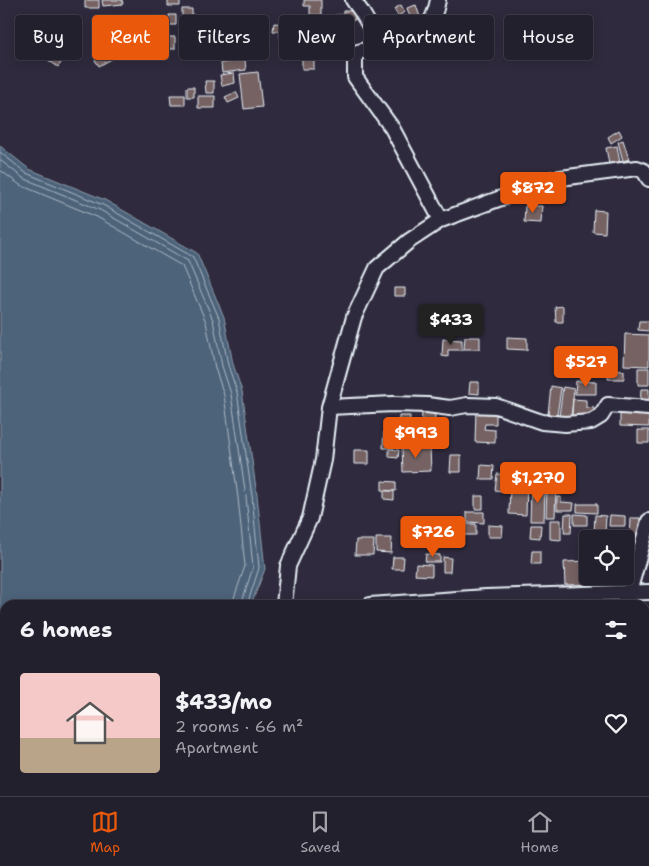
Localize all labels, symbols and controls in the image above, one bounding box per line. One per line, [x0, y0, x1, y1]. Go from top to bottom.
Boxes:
chip: Buy [15, 15, 82, 60]
chip: Rent [92, 15, 169, 60]
chip: Filters [179, 15, 269, 60]
chip: New [279, 15, 354, 60]
chip: Apartment [364, 15, 494, 60]
chip: House [504, 15, 593, 60]
pin: $872 [503, 172, 563, 214]
text: $872 [511, 177, 555, 198]
pin: $433 [421, 304, 481, 346]
text: $433 [429, 309, 473, 330]
pin: $527 [556, 346, 616, 388]
text: $527 [565, 351, 607, 372]
pin: $993 [386, 416, 446, 459]
text: $993 [394, 422, 438, 443]
pin: $1,270 [497, 462, 579, 504]
text: $1,270 [511, 467, 565, 488]
pin: $726 [403, 516, 463, 558]
text: $726 [411, 521, 455, 542]
map controls [579, 530, 634, 585]
button: locate [579, 530, 634, 585]
text: 6 homes [20, 616, 112, 644]
icon: filters [602, 616, 630, 644]
text: $433/mo [175, 688, 272, 716]
icon: home [60, 693, 120, 753]
icon: heart [602, 709, 630, 737]
text: 2 rooms · 66 m² [175, 716, 303, 737]
text: Apartment [175, 737, 258, 758]
tab: Map [90, 808, 120, 856]
tab: Saved [300, 808, 340, 856]
tab: Home [520, 808, 559, 856]

